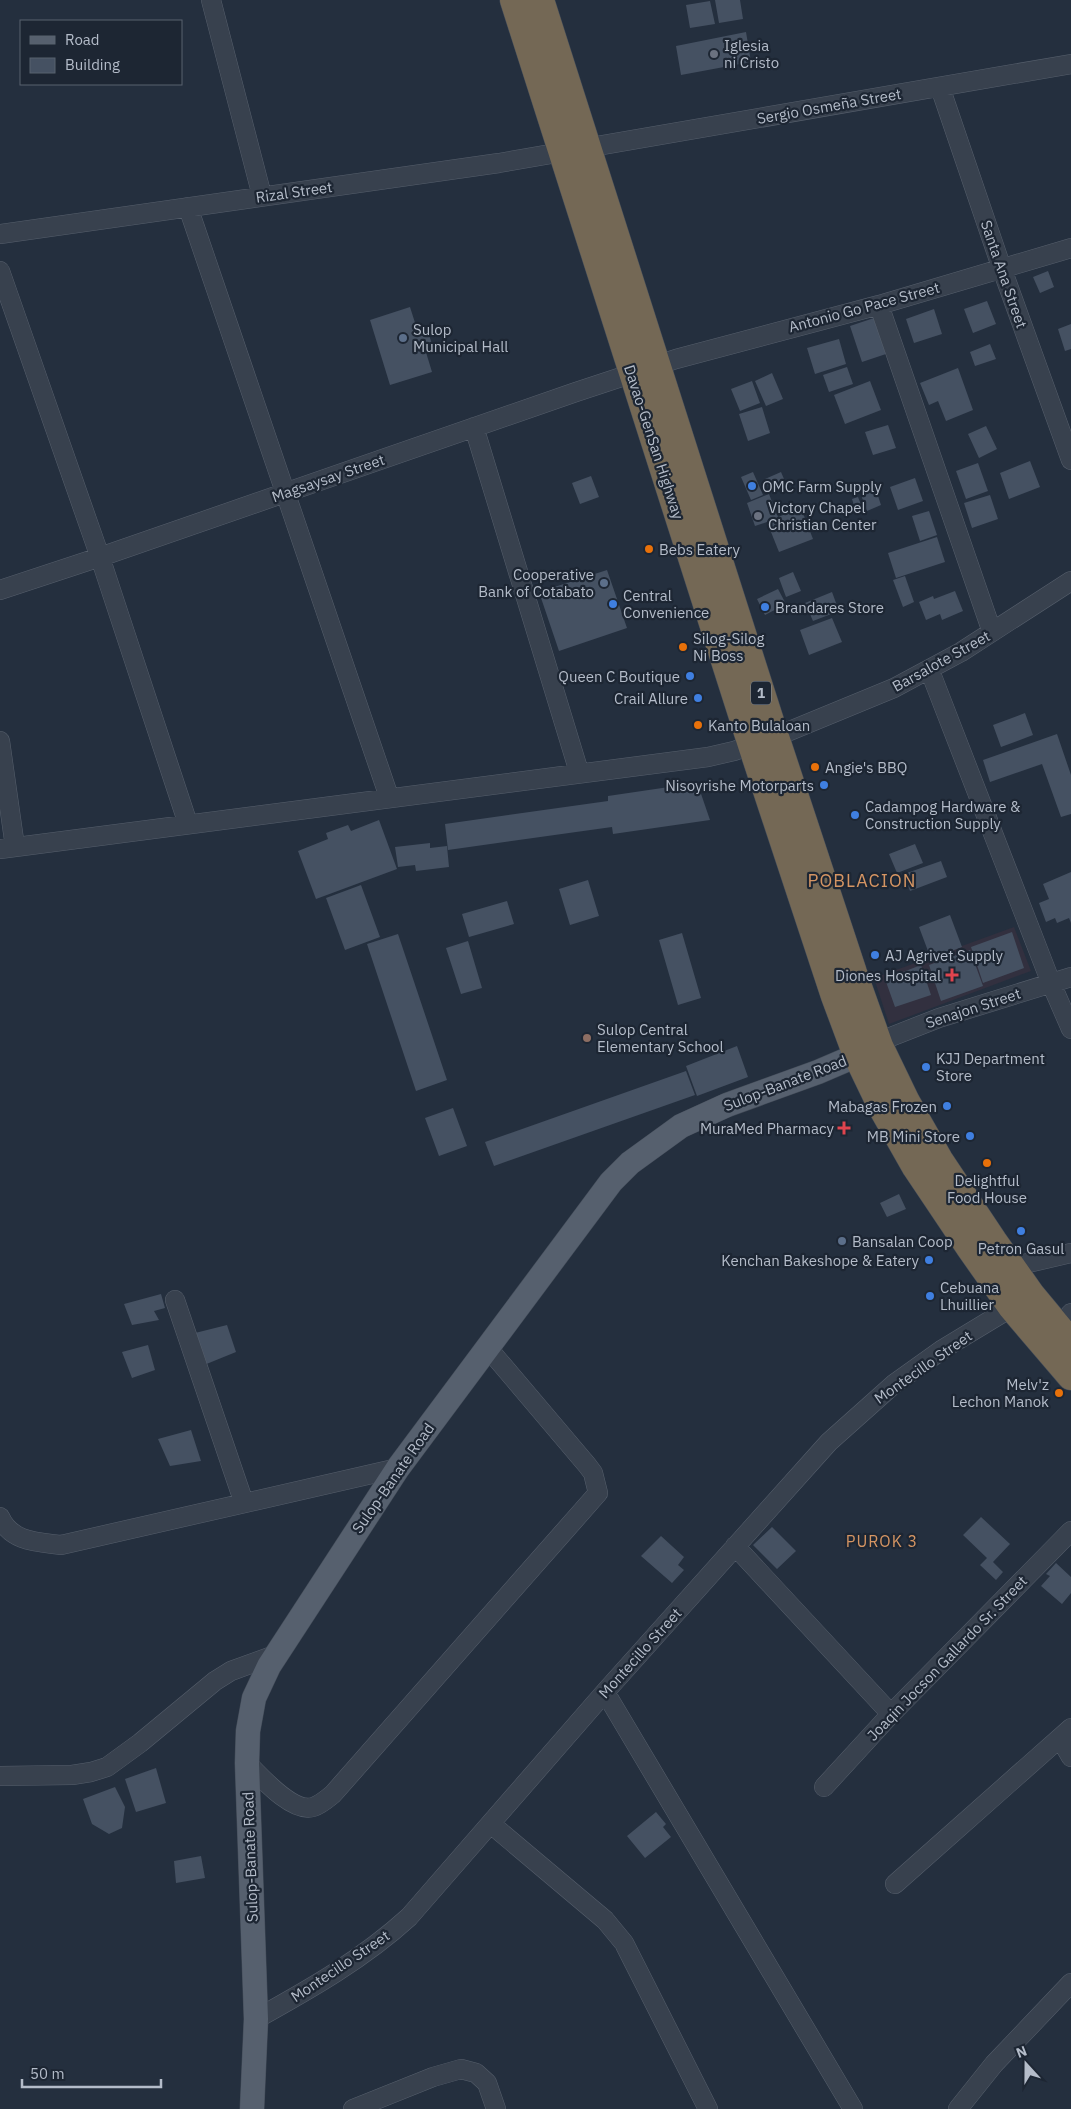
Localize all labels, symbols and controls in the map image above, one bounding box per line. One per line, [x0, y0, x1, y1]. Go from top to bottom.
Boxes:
legend [20, 20, 182, 85]
text: Road [65, 30, 100, 49]
place label: Iglesia ni Cristo [724, 36, 779, 72]
marker: Iglesia ni Cristo [708, 48, 720, 60]
text: Building [65, 55, 120, 74]
street label: Sergio Osmeña Street [755, 84, 903, 128]
street label: Rizal Street [255, 177, 333, 207]
street label: Santa Ana Street [977, 218, 1031, 330]
street label: Antonio Go Pace Street [786, 278, 942, 336]
place label: Sulop Municipal Hall [413, 320, 508, 356]
marker: Sulop Municipal Hall [397, 332, 409, 344]
street label: Davao-GenSan Highway [620, 362, 688, 522]
street label: Magsaysay Street [269, 450, 387, 506]
place label: OMC Farm Supply [762, 477, 882, 496]
marker: OMC Farm Supply [746, 480, 758, 492]
place label: Victory Chapel Christian Center [768, 498, 877, 534]
marker: Victory Chapel Christian Center [752, 510, 764, 522]
place label: Bebs Eatery [659, 540, 740, 559]
marker: Bebs Eatery [643, 543, 655, 555]
place label: Cooperative Bank of Cotabato [478, 565, 594, 601]
marker: Cooperative Bank of Cotabato [598, 577, 610, 589]
place label: Central Convenience [623, 586, 709, 622]
marker: Central Convenience [607, 598, 619, 610]
place label: Brandares Store [775, 598, 884, 617]
marker: Brandares Store [759, 601, 771, 613]
street label: Barsalote Street [889, 626, 993, 696]
place label: Silog-Silog Ni Boss [693, 629, 764, 665]
marker: Silog-Silog Ni Boss [677, 641, 689, 653]
place label: Queen C Boutique [558, 667, 680, 686]
marker: Queen C Boutique [684, 670, 696, 682]
road number: 1 [751, 681, 771, 704]
place label: Crail Allure [614, 689, 688, 708]
marker: Crail Allure [692, 692, 704, 704]
place label: Kanto Bulaloan [708, 716, 810, 735]
marker: Kanto Bulaloan [692, 719, 704, 731]
place label: Angie's BBQ [825, 758, 907, 777]
marker: Angie's BBQ [809, 761, 821, 773]
place label: Nisoyrishe Motorparts [665, 776, 814, 795]
marker: Nisoyrishe Motorparts [818, 779, 830, 791]
place label: Cadampog Hardware & Construction Supply [865, 797, 1021, 833]
marker: Cadampog Hardware & Construction Supply [849, 809, 861, 821]
district label: POBLACION [808, 869, 916, 892]
place label: AJ Agrivet Supply [885, 946, 1004, 965]
marker: AJ Agrivet Supply [869, 949, 881, 961]
place label: Diones Hospital [835, 966, 941, 985]
marker: Diones Hospital [945, 968, 959, 982]
street label: Senajon Street [923, 984, 1023, 1032]
place label: Sulop Central Elementary School [597, 1020, 724, 1056]
marker: Sulop Central Elementary School [581, 1032, 593, 1044]
place label: KJJ Department Store [936, 1049, 1045, 1085]
street label: Sulop-Banate Road [721, 1051, 849, 1115]
marker: KJJ Department Store [920, 1061, 932, 1073]
place label: Mabagas Frozen [828, 1097, 937, 1116]
marker: Mabagas Frozen [941, 1100, 953, 1112]
place label: MuraMed Pharmacy [700, 1119, 835, 1138]
marker: MuraMed Pharmacy [838, 1122, 850, 1134]
place label: MB Mini Store [867, 1127, 960, 1146]
marker: MB Mini Store [964, 1130, 976, 1142]
marker: Delightful Food House [981, 1157, 993, 1169]
place label: Delightful Food House [947, 1171, 1027, 1207]
marker: Petron Gasul [1015, 1225, 1027, 1237]
place label: Bansalan Coop [852, 1232, 953, 1251]
marker: Bansalan Coop [836, 1235, 848, 1247]
place label: Petron Gasul [978, 1239, 1064, 1258]
place label: Kenchan Bakeshope & Eatery [721, 1251, 920, 1270]
marker: Kenchan Bakeshope & Eatery [923, 1254, 935, 1266]
place label: Cebuana Lhuillier [940, 1278, 999, 1314]
marker: Cebuana Lhuillier [924, 1290, 936, 1302]
street label: Montecillo Street [870, 1326, 976, 1408]
place label: Melv'z Lechon Manok [952, 1375, 1049, 1411]
marker: Melv'z Lechon Manok [1053, 1387, 1065, 1399]
street label: Sulop-Banate Road [348, 1419, 438, 1537]
district label: PUROK 3 [846, 1531, 918, 1551]
street label: Joaqin Jocson Gallardo Sr. Street [863, 1571, 1031, 1745]
street label: Montecillo Street [594, 1604, 686, 1702]
street label: Sulop-Banate Road [238, 1792, 262, 1922]
street label: Montecillo Street [287, 1926, 393, 2006]
north arrow [1001, 2039, 1051, 2089]
text: N [1013, 2042, 1029, 2062]
scale bar [22, 2056, 161, 2088]
text: 50 m [30, 2064, 65, 2083]

